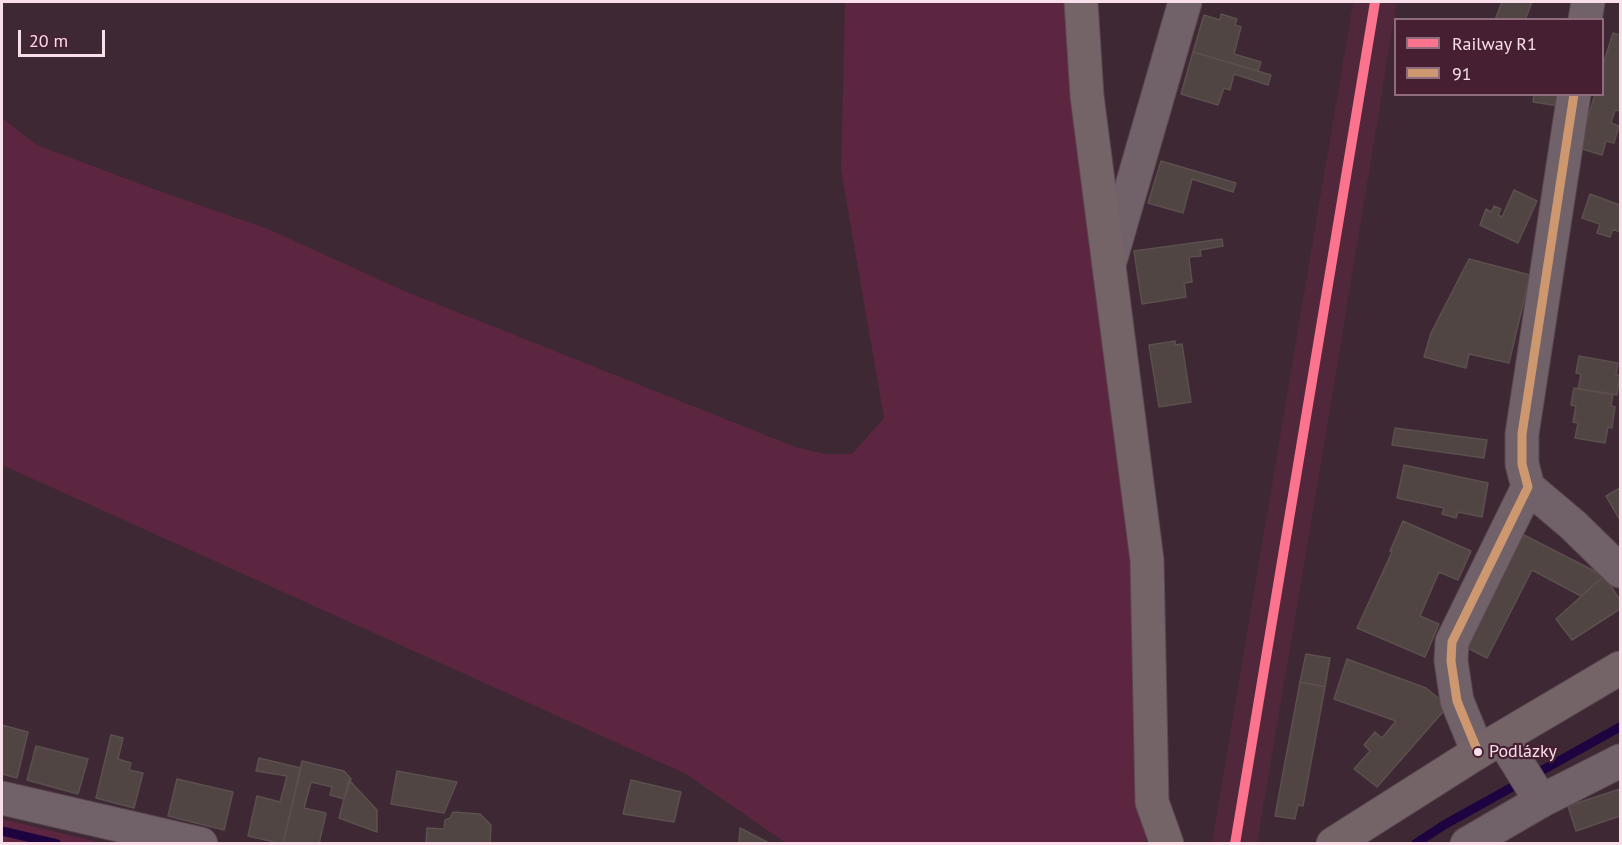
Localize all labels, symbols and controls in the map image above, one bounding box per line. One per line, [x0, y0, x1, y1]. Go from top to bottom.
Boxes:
scale bar [21, 18, 108, 56]
legend [1394, 18, 1604, 96]
text: 20 m [29, 29, 68, 52]
text: Railway R1 [1452, 32, 1537, 55]
text: 91 [1452, 62, 1472, 85]
place label: Podlázky [1489, 741, 1557, 763]
marker: Podlázky [1472, 746, 1484, 758]

